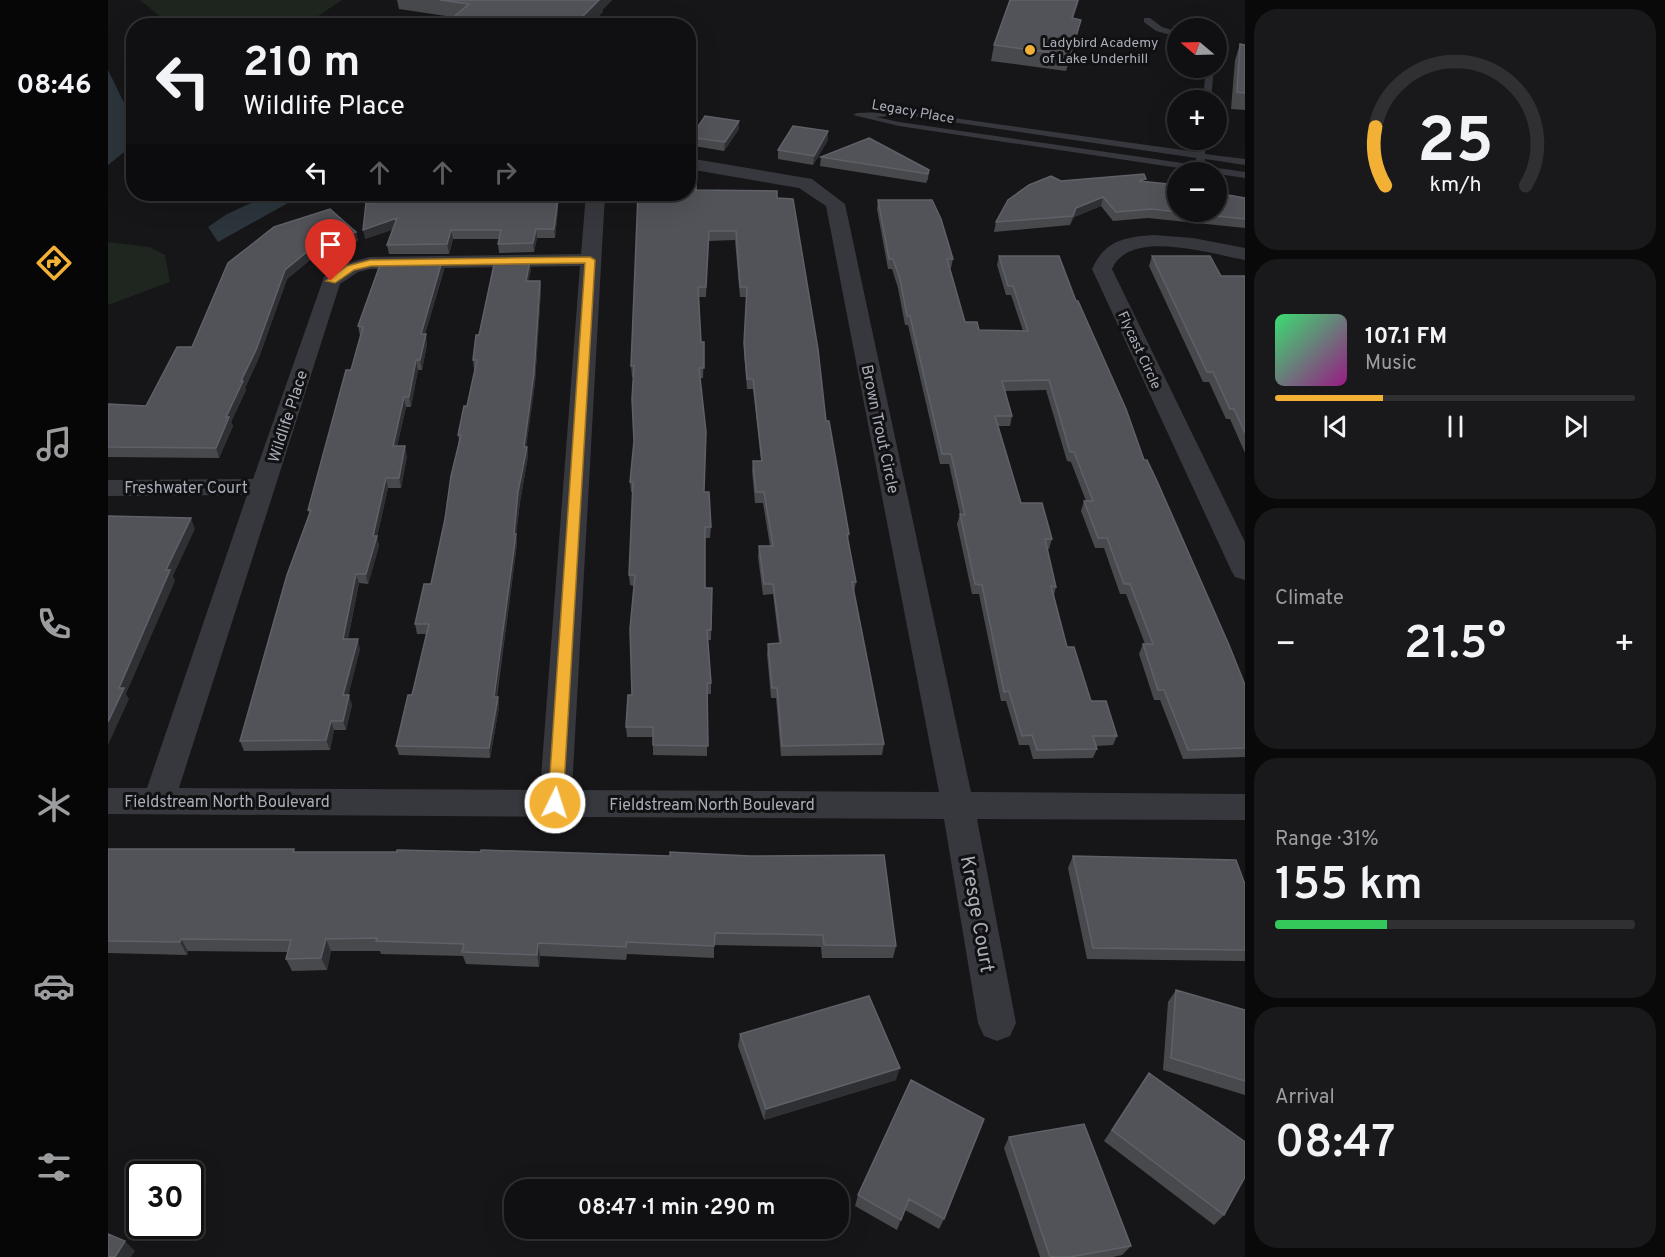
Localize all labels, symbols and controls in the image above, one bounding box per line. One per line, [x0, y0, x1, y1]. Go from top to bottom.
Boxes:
north arrow [1167, 18, 1227, 78]
map controls [1167, 18, 1227, 222]
place label: Ladybird Academy of Lake Underhill [1042, 35, 1158, 68]
text: 210 m [243, 38, 360, 91]
icon: left [144, 42, 222, 120]
marker: Ladybird Academy of Lake Underhill [1023, 43, 1037, 57]
text: 08:46 [16, 69, 92, 103]
text: Wildlife Place [243, 90, 405, 124]
button: + [1167, 90, 1227, 150]
street label: Legacy Place [870, 97, 955, 128]
text: 25 [1417, 105, 1493, 184]
icon: left [300, 156, 333, 189]
icon: ahead [363, 156, 396, 189]
icon: ahead [426, 156, 459, 189]
icon: right [489, 156, 522, 189]
button: − [1167, 162, 1227, 222]
text: km/h [1429, 173, 1481, 200]
pin [305, 219, 356, 281]
icon: arrive [314, 228, 347, 261]
icon: directions [33, 242, 75, 284]
street label: Flycast Circle [1113, 309, 1164, 392]
text: 107.1 FM [1365, 324, 1447, 351]
text: Music [1365, 351, 1417, 377]
street label: Brown Trout Circle [856, 363, 902, 496]
street label: Wildlife Place [265, 368, 313, 465]
icon: previous [1319, 410, 1352, 443]
icon: pause [1439, 410, 1472, 443]
icon: next [1559, 410, 1592, 443]
icon: music [33, 423, 75, 465]
street label: Freshwater Court [124, 479, 248, 499]
text: Climate [1275, 586, 1344, 612]
icon: phone [33, 603, 75, 645]
text: 21.5° [1404, 617, 1506, 674]
text: − [1275, 625, 1296, 667]
text: + [1614, 625, 1635, 667]
position arrow [523, 771, 587, 835]
icon: climate [33, 784, 75, 826]
street label: Fieldstream North Boulevard [124, 793, 330, 813]
street label: Fieldstream North Boulevard [609, 796, 815, 816]
text: Range · 31% [1275, 827, 1379, 853]
street label: Kresge Court [953, 854, 999, 975]
text: 155 km [1275, 858, 1423, 915]
icon: car [33, 965, 75, 1007]
text: Arrival [1275, 1085, 1335, 1111]
text: 08:47 [1275, 1116, 1395, 1173]
icon: filters [33, 1146, 75, 1188]
speed limit sign: 30 [126, 1161, 204, 1239]
text: 08:47 · 1 min · 290 m [578, 1195, 775, 1222]

